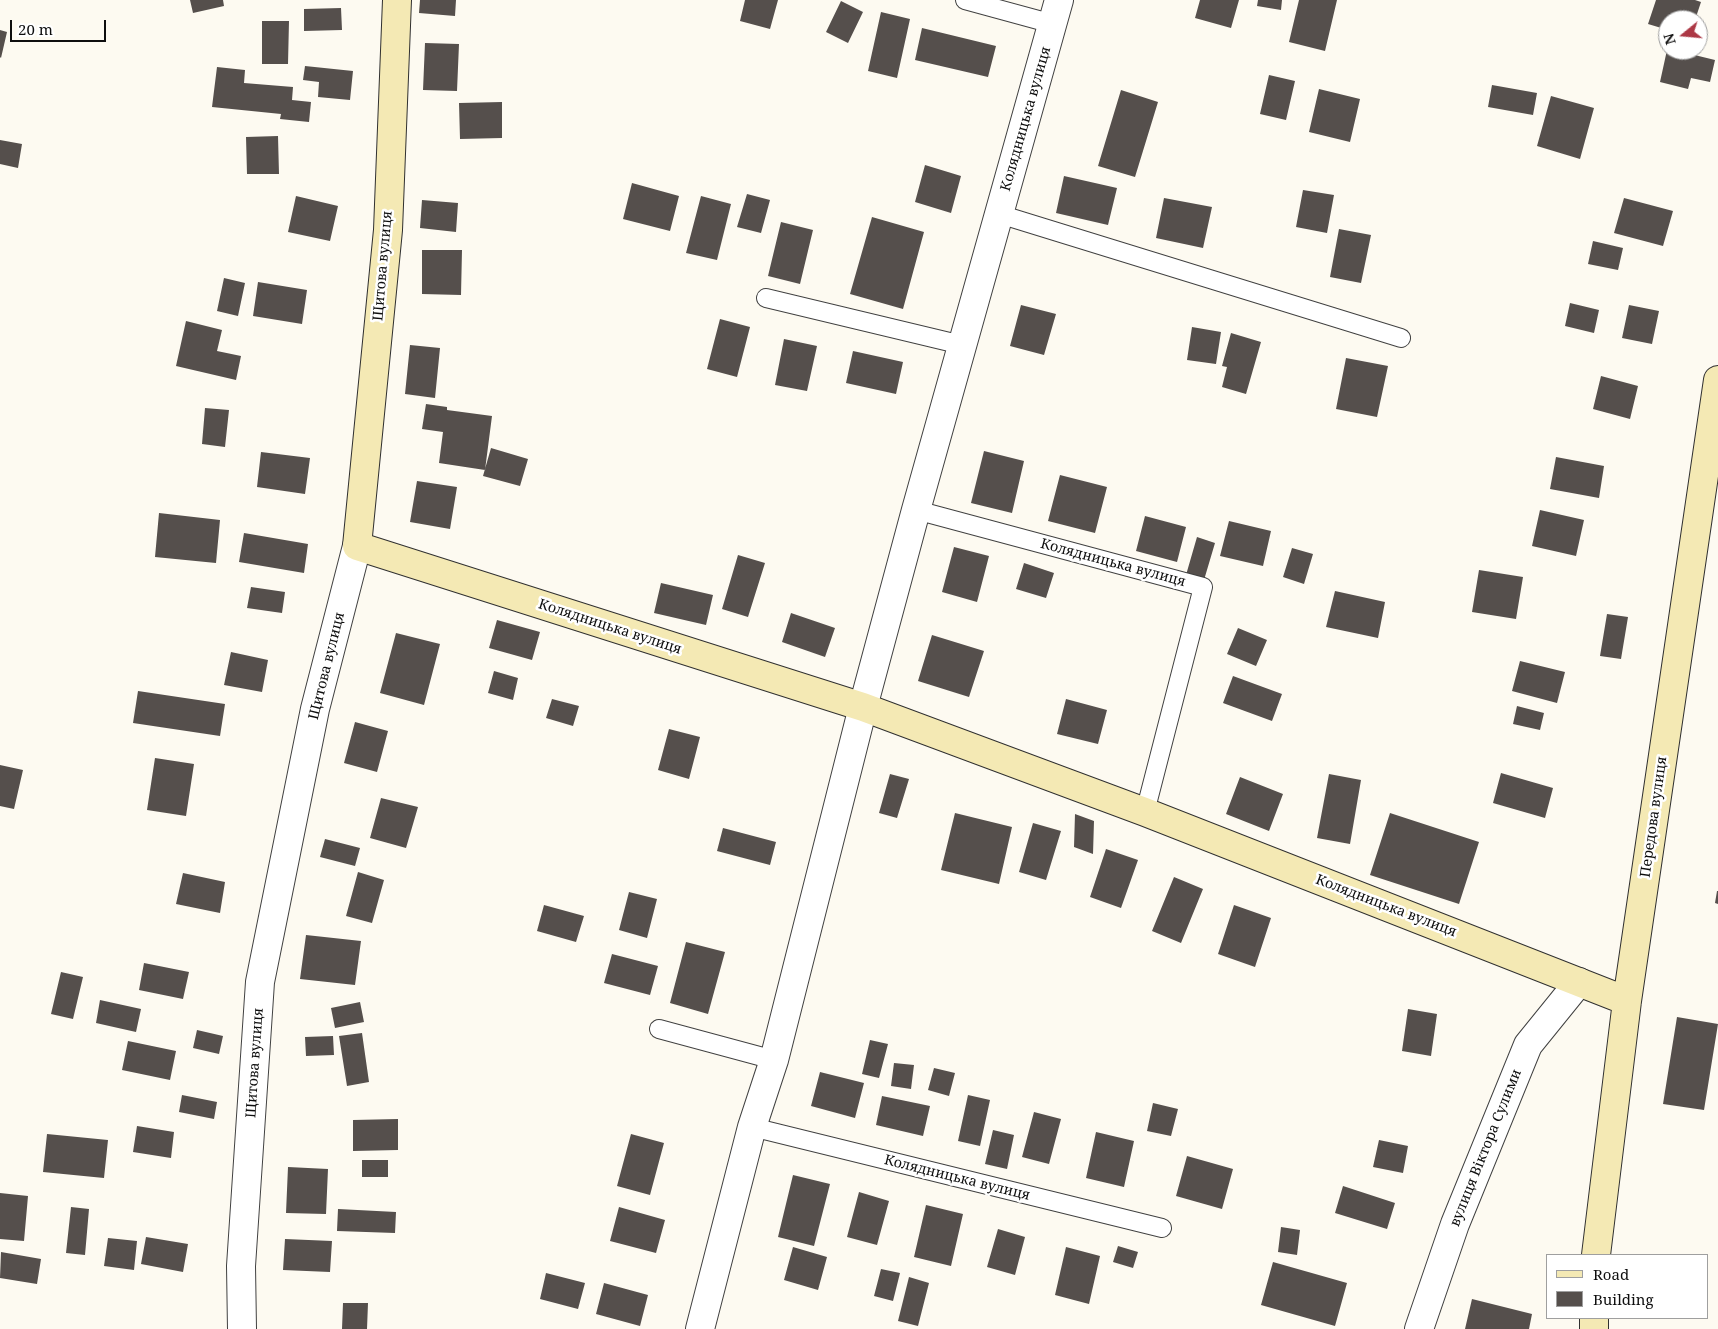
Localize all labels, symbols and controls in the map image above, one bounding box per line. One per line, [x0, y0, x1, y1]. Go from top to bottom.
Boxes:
scale bar [12, 10, 109, 42]
north arrow [1658, 10, 1708, 60]
text: 20 m [18, 19, 53, 39]
text: N [1658, 31, 1680, 47]
street label: Колядницька вулиця [997, 45, 1055, 193]
street label: Щитова вулиця [370, 210, 396, 322]
street label: Колядницька вулиця [1039, 536, 1187, 590]
street label: Колядницька вулиця [536, 596, 684, 658]
street label: Щитова вулиця [306, 610, 348, 722]
street label: Передова вулиця [1637, 755, 1671, 879]
street label: Колядницька вулиця [1313, 871, 1459, 941]
street label: Щитова вулиця [243, 1007, 267, 1119]
street label: вулиця Віктора Сулими [1447, 1067, 1525, 1229]
street label: Колядницька вулиця [882, 1152, 1032, 1204]
legend [1546, 1254, 1708, 1319]
text: Road [1593, 1264, 1629, 1284]
text: Building [1593, 1289, 1654, 1309]

